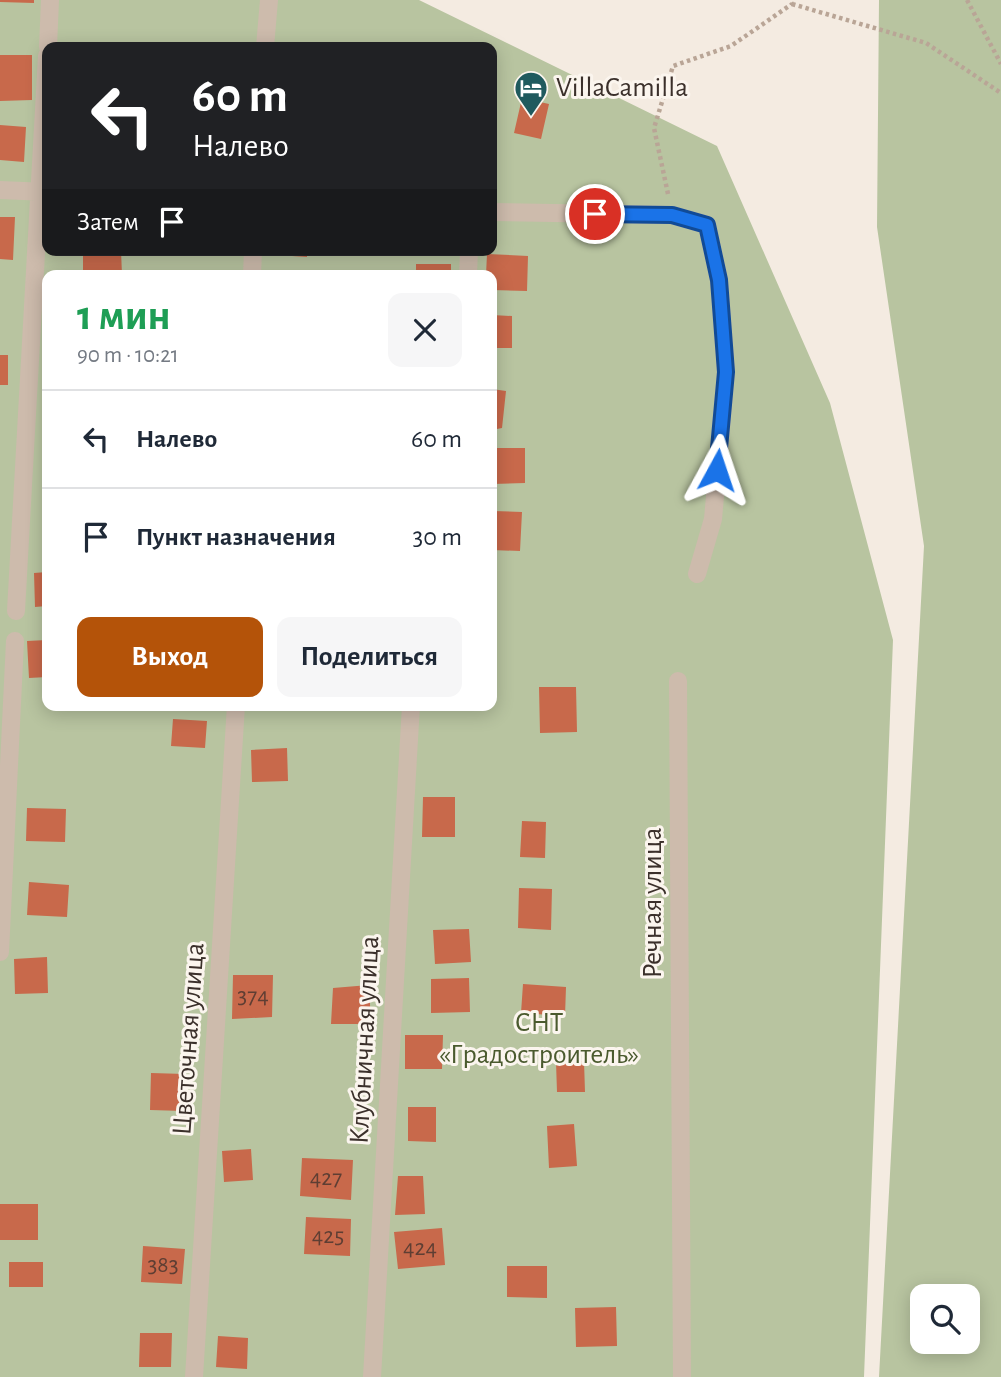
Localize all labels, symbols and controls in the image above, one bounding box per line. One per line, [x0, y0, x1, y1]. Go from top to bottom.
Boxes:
hotel icon: VillaCamilla [512, 69, 550, 118]
icon: left [77, 70, 168, 161]
text: 60 m [192, 72, 288, 121]
place label: VillaCamilla [556, 74, 688, 102]
text: Налево [192, 130, 289, 162]
pin [565, 184, 625, 244]
icon: arrive [576, 195, 614, 233]
icon: arrive [153, 203, 191, 241]
text: Затем [77, 209, 139, 235]
button: close [388, 293, 462, 367]
text: 1 мин [77, 295, 171, 337]
text: 90 m · 10:21 [77, 344, 179, 367]
icon: left [77, 420, 115, 458]
text: Налево [136, 426, 217, 452]
text: 60 m [411, 426, 462, 452]
position arrow [680, 433, 754, 507]
icon: arrive [77, 518, 115, 556]
text: Пункт назначения [136, 524, 336, 550]
text: 30 m [412, 524, 462, 550]
button: Выход [77, 617, 263, 697]
button: Поделиться [277, 617, 462, 697]
street label: Речная улица [639, 827, 667, 979]
street label: Клубничная улица [346, 935, 384, 1145]
street label: Цветочная улица [168, 942, 210, 1136]
house number: 374 [237, 984, 269, 1008]
park label: СНТ «Градостроитель» [439, 1009, 639, 1069]
house number: 427 [310, 1166, 342, 1190]
house number: 425 [312, 1224, 344, 1248]
house number: 424 [403, 1236, 437, 1260]
house number: 383 [147, 1253, 179, 1277]
map controls [910, 1284, 980, 1354]
button: search [910, 1284, 980, 1354]

